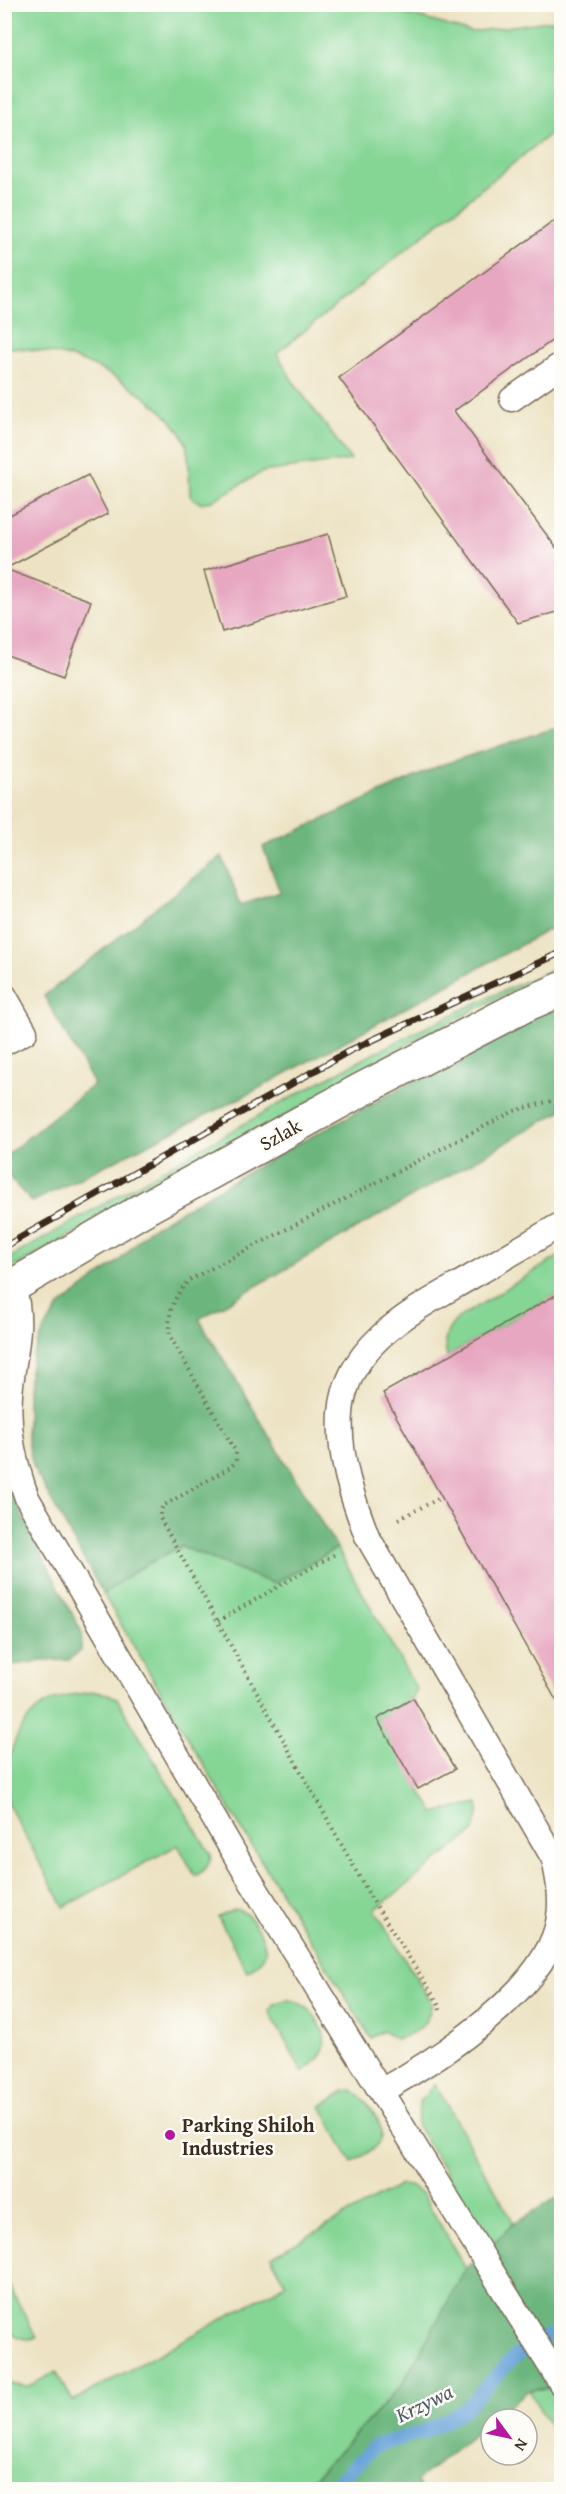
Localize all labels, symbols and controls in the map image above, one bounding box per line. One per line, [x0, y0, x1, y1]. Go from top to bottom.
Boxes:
street label: Szlak [254, 1110, 307, 1157]
place label: Parking Shiloh Industries [182, 2110, 315, 2162]
marker: Parking Shiloh Industries [163, 2128, 177, 2142]
water label: Krzywa [389, 2376, 458, 2431]
north arrow [479, 2407, 539, 2467]
text: N [508, 2434, 535, 2456]

